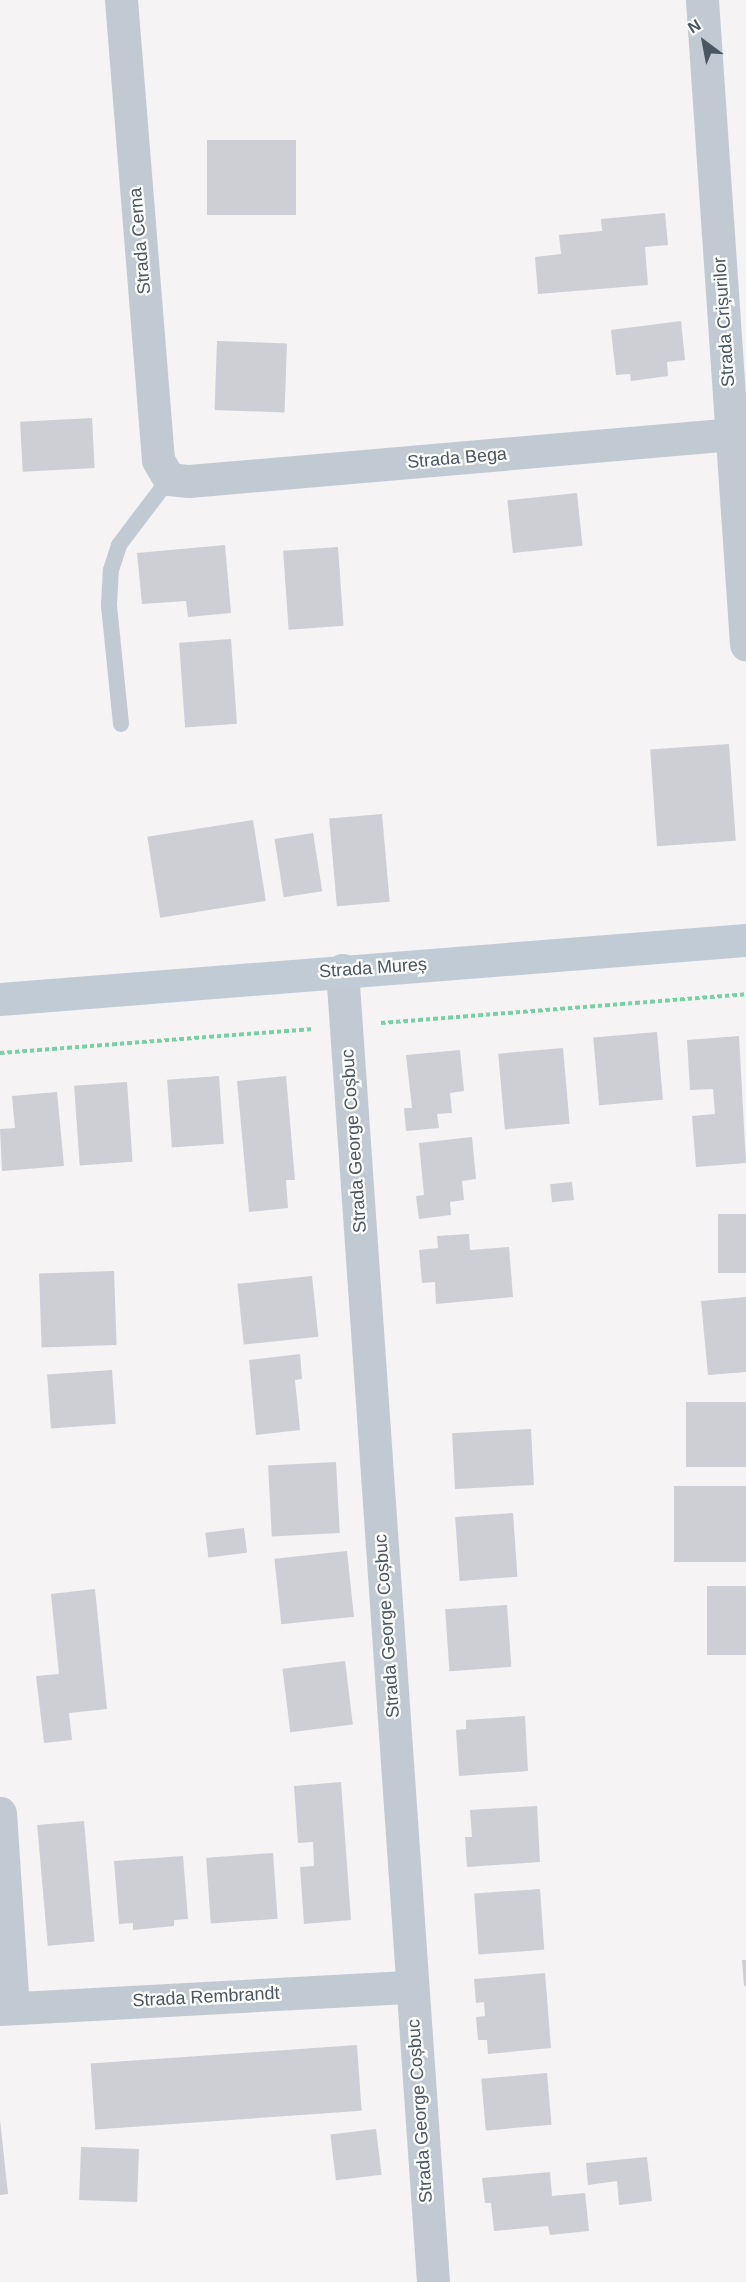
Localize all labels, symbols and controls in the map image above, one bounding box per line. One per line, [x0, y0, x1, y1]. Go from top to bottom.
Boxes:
north arrow [674, 12, 734, 72]
text: N [685, 16, 704, 37]
street label: Strada Cerna [125, 187, 155, 295]
street label: Strada Crișurilor [709, 256, 739, 388]
street label: Strada Bega [406, 443, 508, 473]
street label: Strada Mureș [318, 953, 428, 983]
street label: Strada George Coșbuc [337, 1048, 371, 1234]
street label: Strada George Coșbuc [370, 1533, 404, 1719]
street label: Strada Rembrandt [132, 1982, 280, 2012]
street label: Strada George Coșbuc [403, 2018, 437, 2204]

